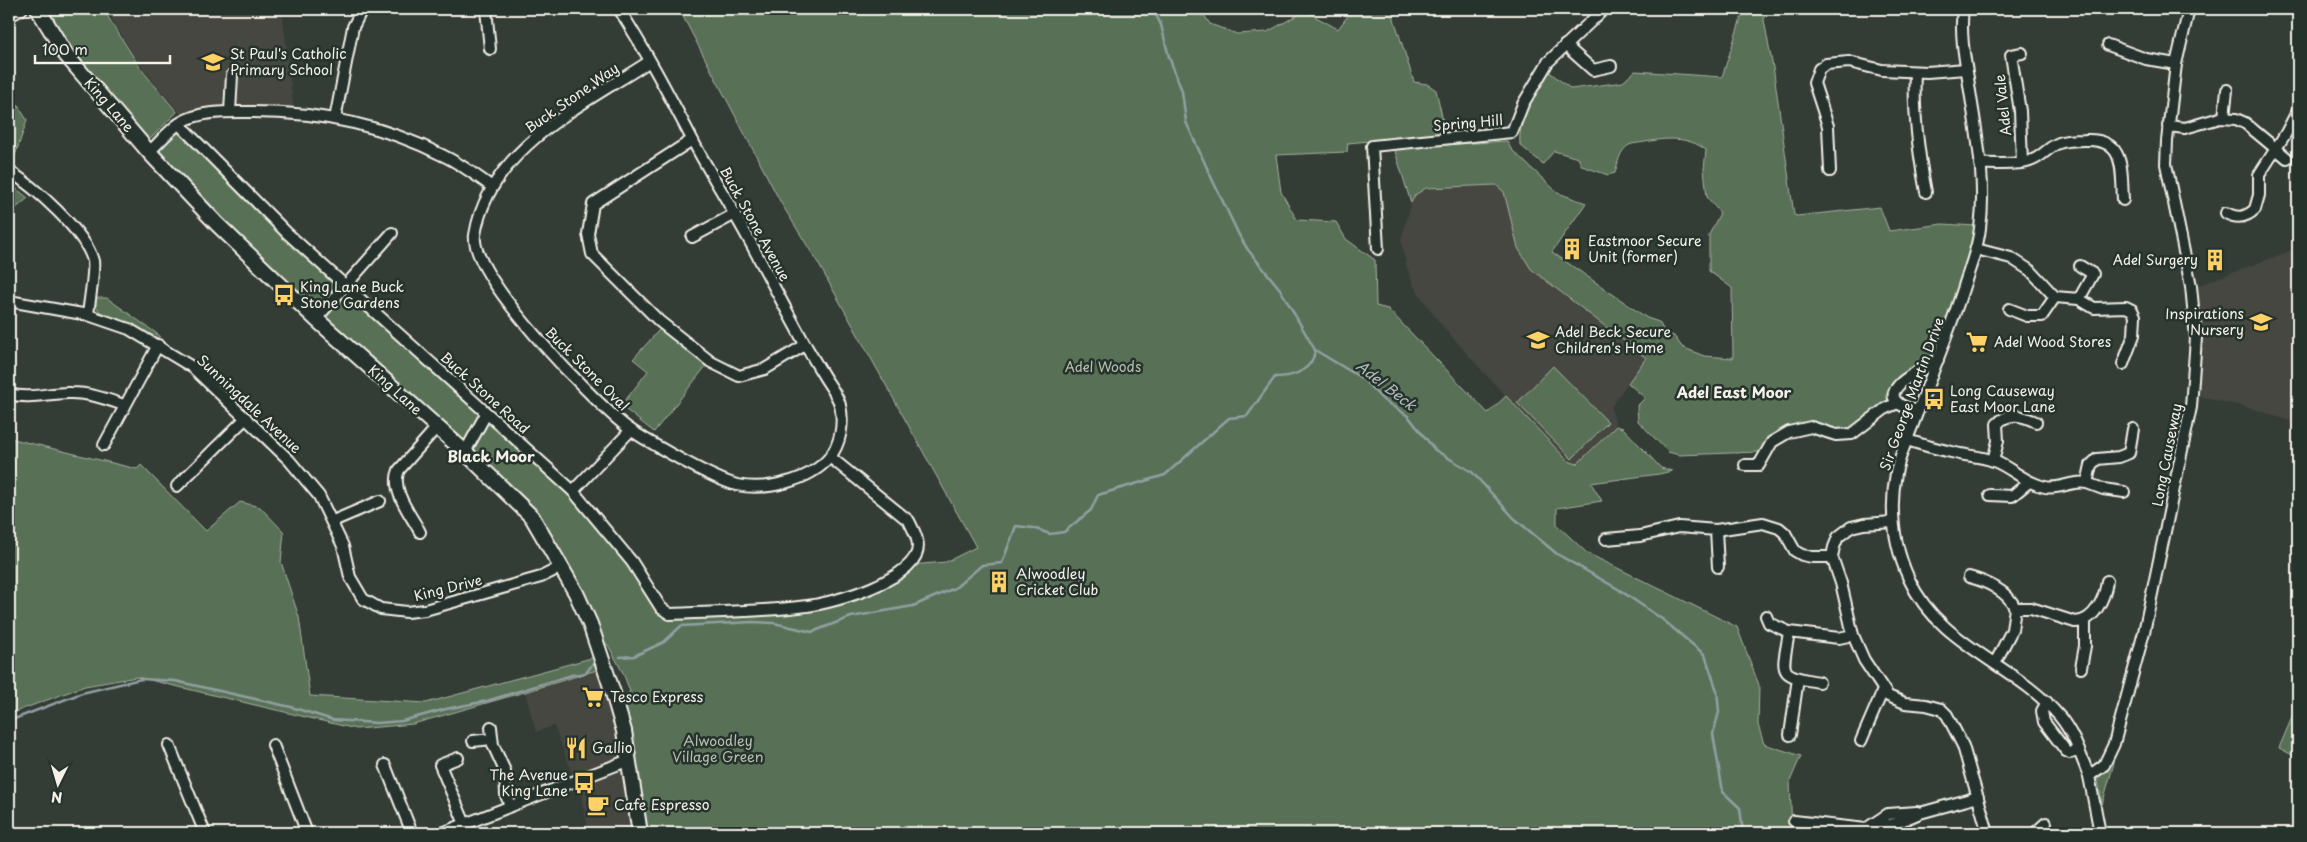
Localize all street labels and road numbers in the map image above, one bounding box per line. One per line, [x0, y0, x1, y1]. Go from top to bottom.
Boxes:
street label: Buck Stone Way [520, 57, 623, 138]
street label: King Lane [80, 73, 139, 137]
street label: Adel Vale [1989, 73, 2016, 137]
street label: Spring Hill [1432, 109, 1504, 136]
street label: Buck Stone Avenue [715, 163, 796, 285]
street label: Sir George Martin Drive [1874, 314, 1949, 473]
street label: Buck Stone Oval [541, 322, 634, 415]
street label: Buck Stone Road [436, 347, 535, 438]
street label: Sunningdale Avenue [192, 349, 307, 458]
street label: King Lane [364, 360, 427, 420]
street label: Long Causeway [2146, 402, 2187, 508]
street label: King Drive [412, 569, 484, 606]

